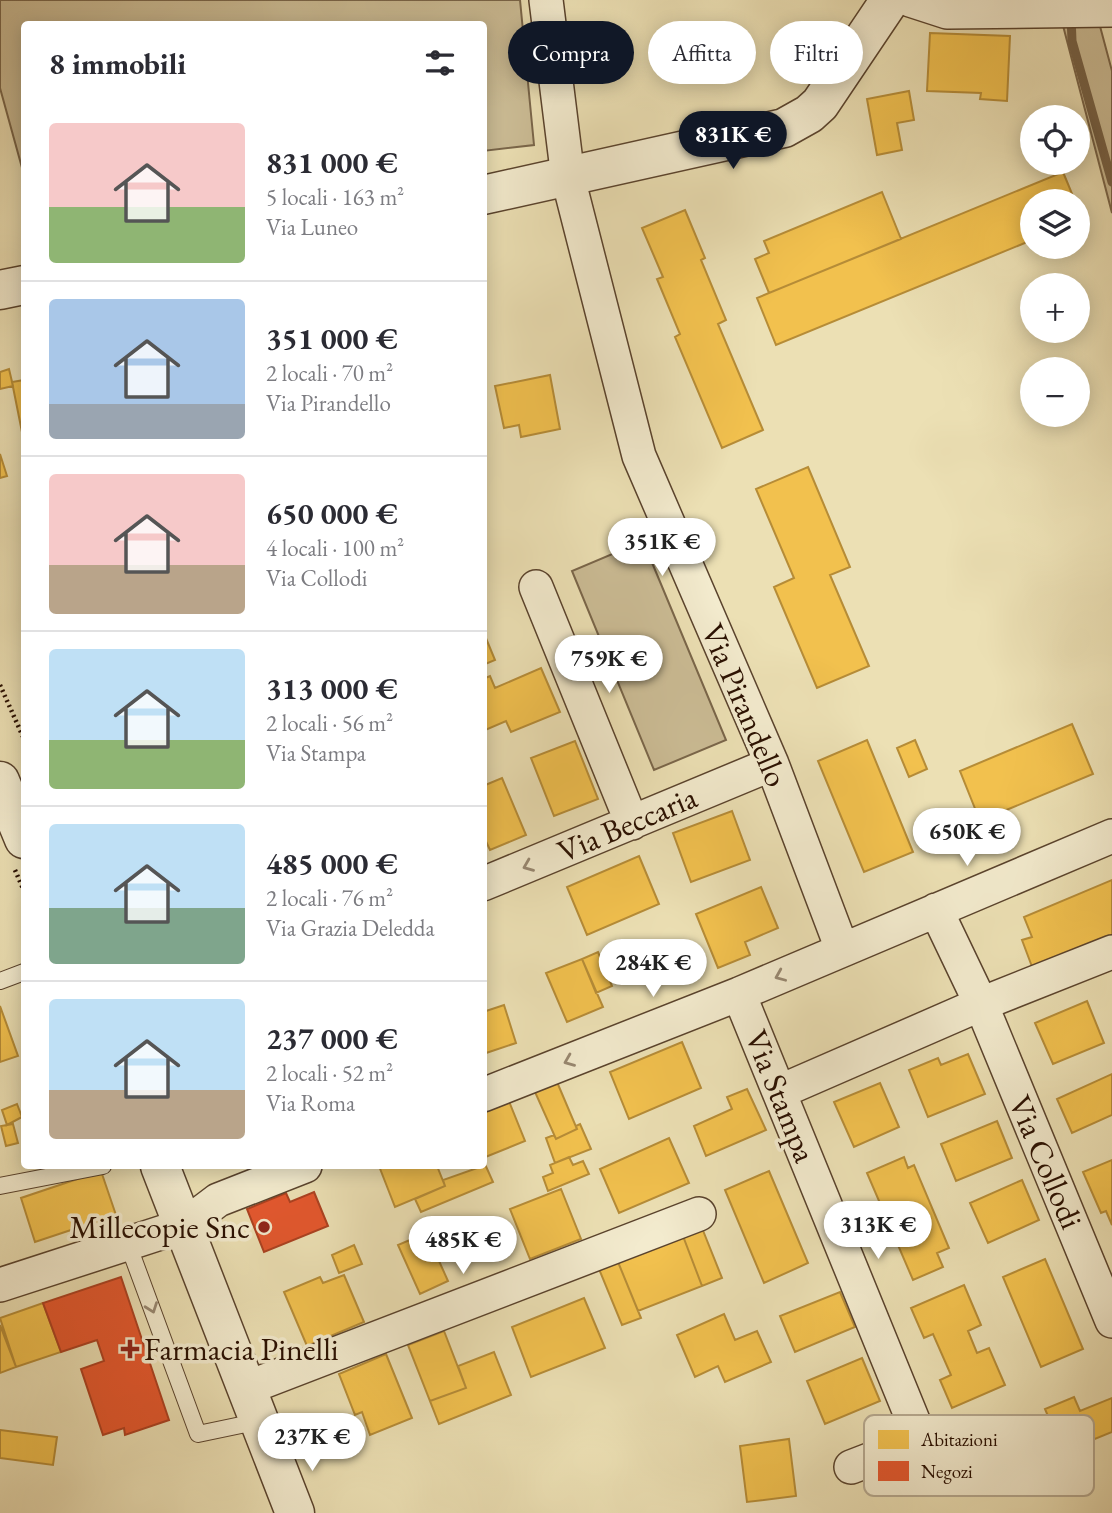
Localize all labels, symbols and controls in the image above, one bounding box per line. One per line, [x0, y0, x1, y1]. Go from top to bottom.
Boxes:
chip: Compra [508, 21, 634, 84]
chip: Affitta [648, 21, 756, 84]
chip: Filtri [770, 21, 863, 84]
text: 8 immobili [49, 44, 186, 83]
icon: filters [421, 44, 459, 82]
map controls [1020, 105, 1090, 427]
button: locate [1020, 105, 1090, 175]
pin: 831K € [676, 111, 790, 171]
text: 831K € [695, 119, 771, 149]
text: 831 000 € [266, 143, 398, 182]
icon: home [105, 151, 189, 235]
text: 5 locali · 163 m² [266, 182, 404, 212]
button: layers [1020, 189, 1090, 259]
text: Via Luneo [266, 212, 358, 242]
button: + [1020, 273, 1090, 343]
text: 351 000 € [266, 319, 398, 358]
icon: home [105, 327, 189, 411]
button: − [1020, 357, 1090, 427]
text: 2 locali · 70 m² [266, 358, 393, 388]
text: Via Pirandello [266, 388, 391, 418]
text: 650 000 € [266, 494, 398, 533]
icon: home [105, 502, 189, 586]
pin: 351K € [605, 518, 719, 578]
text: 351K € [624, 526, 700, 556]
text: 4 locali · 100 m² [266, 533, 404, 563]
text: Via Collodi [266, 563, 367, 593]
street label: Via Pirandello [692, 617, 798, 793]
pin: 759K € [552, 636, 666, 695]
text: 759K € [571, 643, 647, 673]
text: 313 000 € [266, 669, 398, 708]
icon: home [105, 677, 189, 761]
text: 2 locali · 56 m² [266, 708, 393, 738]
text: Via Stampa [266, 738, 366, 768]
street label: Via Beccaria [551, 776, 703, 872]
pin: 650K € [910, 808, 1024, 868]
text: 650K € [929, 816, 1005, 846]
text: 485 000 € [266, 844, 398, 883]
icon: home [105, 852, 189, 936]
one-way arrow [522, 857, 534, 871]
text: 2 locali · 76 m² [266, 883, 393, 913]
text: Via Grazia Deledda [266, 913, 435, 943]
pin: 284K € [596, 940, 710, 999]
text: 284K € [615, 947, 691, 977]
one-way arrow [774, 968, 787, 982]
text: 237 000 € [266, 1019, 398, 1058]
street label: Via Stampa [735, 1024, 827, 1169]
icon: home [105, 1027, 189, 1111]
one-way arrow [563, 1053, 575, 1067]
text: 2 locali · 52 m² [266, 1058, 393, 1088]
text: Via Roma [266, 1088, 355, 1118]
street label: Via Collodi [999, 1089, 1093, 1235]
pin: 313K € [821, 1202, 935, 1261]
place label: Millecopie Snc [69, 1206, 250, 1248]
text: 313K € [840, 1209, 916, 1239]
pin: 485K € [406, 1216, 520, 1276]
marker: Millecopie Snc [256, 1219, 272, 1235]
text: 485K € [425, 1224, 501, 1254]
one-way arrow [143, 1302, 157, 1314]
place label: Farmacia Pinelli [144, 1328, 339, 1370]
marker: Farmacia Pinelli [122, 1341, 138, 1357]
pin: 237K € [255, 1414, 369, 1473]
legend [864, 1415, 1094, 1496]
text: 237K € [274, 1421, 350, 1451]
text: Abitazioni [920, 1427, 998, 1452]
text: Negozi [921, 1459, 973, 1484]

